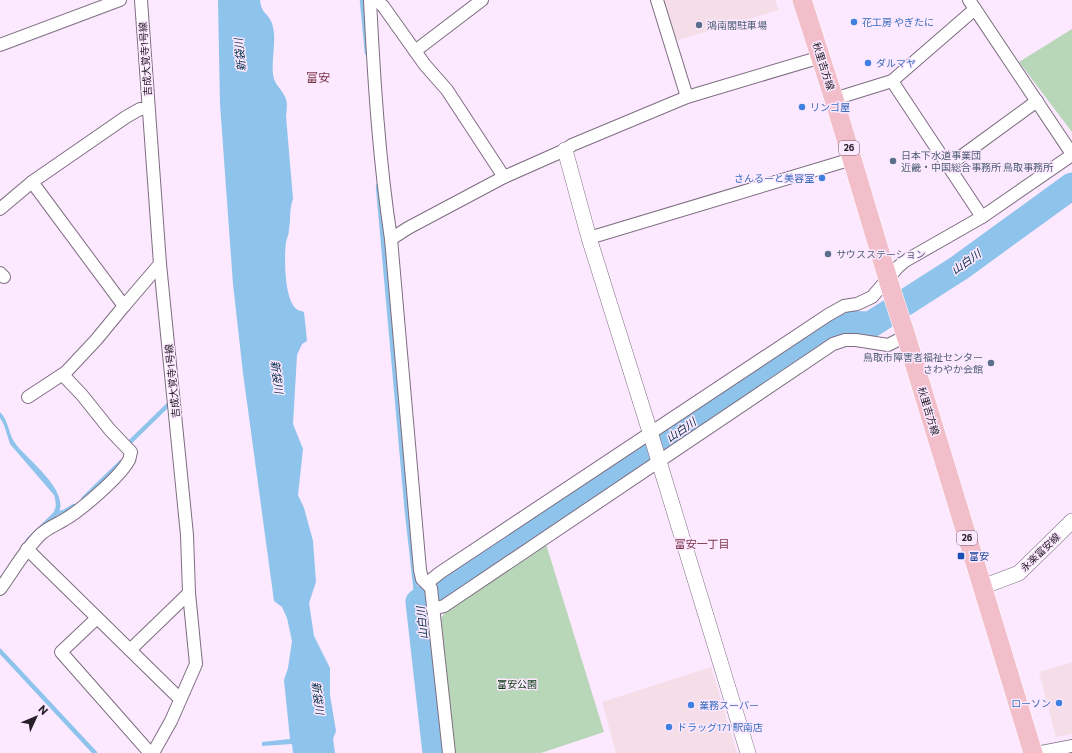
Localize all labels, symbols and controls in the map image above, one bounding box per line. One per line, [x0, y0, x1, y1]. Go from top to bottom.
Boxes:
place label: 花工房 やぎたに [862, 16, 934, 28]
marker: 花工房 やぎたに [849, 17, 859, 27]
place label: 鴻南閣駐車場 [707, 19, 767, 31]
marker: 鴻南閣駐車場 [694, 20, 704, 30]
street label: 吉成大覚寺1号線 [136, 22, 154, 96]
water label: 新袋川 [231, 37, 248, 72]
street label: 秋里吉方線 [811, 40, 837, 92]
place label: ダルマヤ [876, 57, 916, 69]
marker: ダルマヤ [863, 58, 873, 68]
district label: 富安 [306, 70, 330, 84]
place label: リンゴ屋 [810, 101, 850, 113]
marker: リンゴ屋 [797, 102, 807, 112]
road number: 26 [839, 141, 859, 155]
place label: 日本下水道事業団 近畿・中国総合事務所 鳥取事務所 [901, 149, 1053, 173]
marker: 日本下水道事業団 近畿・中国総合事務所 鳥取事務所 [888, 156, 898, 166]
place label: さんるーと美容室 [734, 172, 814, 184]
marker: さんるーと美容室 [817, 173, 827, 183]
water label: 山白川 [948, 246, 984, 276]
place label: サウスステーション [836, 248, 926, 260]
marker: サウスステーション [823, 249, 833, 259]
street label: 吉成大覚寺1号線 [162, 343, 182, 419]
place label: 鳥取市障害者福祉センター さわやか会館 [863, 351, 983, 375]
marker: 鳥取市障害者福祉センター さわやか会館 [986, 358, 996, 368]
water label: 新袋川 [269, 360, 286, 395]
street label: 秋里吉方線 [916, 385, 942, 437]
water label: 山白川 [663, 414, 699, 444]
street label: 永楽富安線 [1018, 530, 1062, 574]
road number: 26 [957, 531, 977, 545]
district label: 富安一丁目 [675, 537, 730, 550]
place label: 富安 [969, 550, 989, 562]
marker: 富安 [956, 551, 966, 561]
water label: 山白川 [414, 605, 429, 640]
park label: 富安公園 [497, 678, 537, 690]
water label: 新袋川 [310, 681, 327, 716]
north arrow [16, 697, 56, 737]
place label: ローソン [1011, 697, 1051, 709]
marker: ローソン [1054, 698, 1064, 708]
place label: 業務スーパー [699, 699, 759, 711]
marker: 業務スーパー [686, 700, 696, 710]
text: N [36, 702, 51, 717]
place label: ドラッグ171 駅南店 [677, 721, 763, 733]
marker: ドラッグ171 駅南店 [664, 722, 674, 732]

